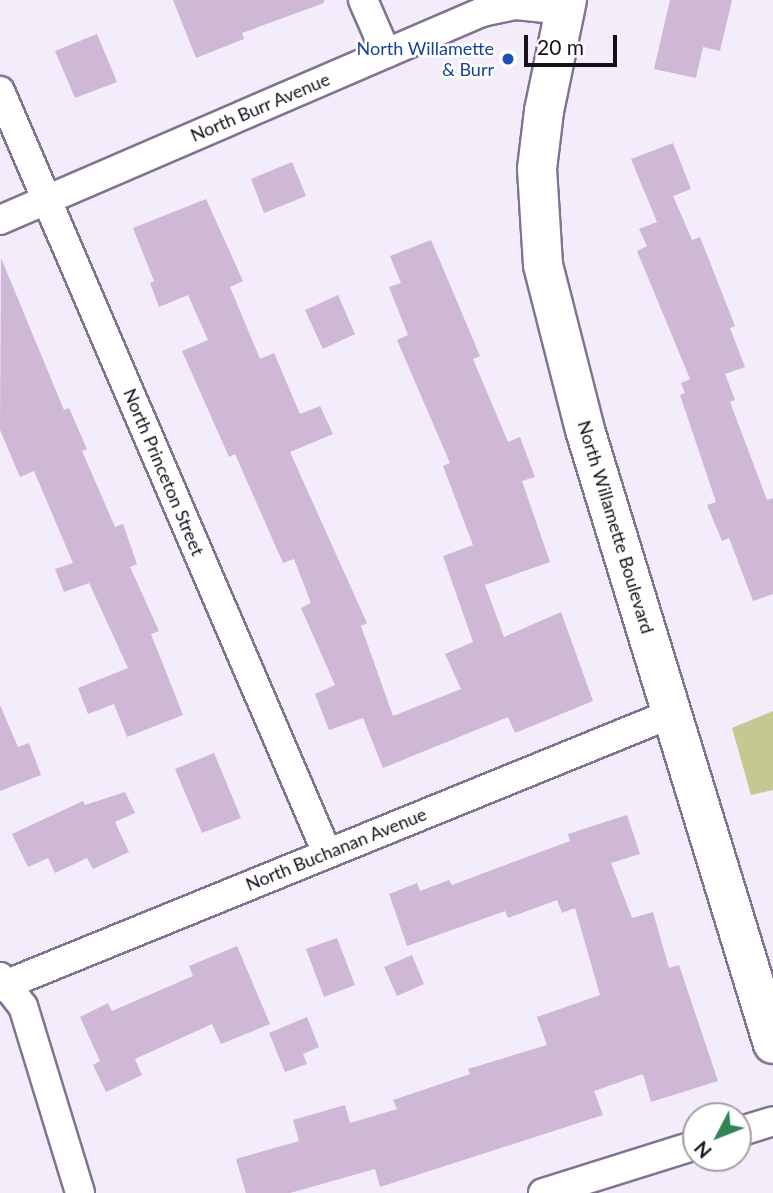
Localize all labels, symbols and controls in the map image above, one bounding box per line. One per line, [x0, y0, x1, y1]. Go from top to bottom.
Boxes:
scale bar [528, 21, 621, 65]
text: 20 m [537, 34, 584, 59]
place label: North Willamette & Burr [356, 38, 494, 80]
marker: North Willamette & Burr [500, 51, 516, 67]
street label: North Burr Avenue [187, 68, 333, 146]
street label: North Princeton Street [119, 385, 209, 559]
street label: North Willamette Boulevard [573, 418, 659, 636]
street label: North Buchanan Avenue [242, 803, 430, 895]
north arrow [682, 1102, 752, 1172]
text: N [689, 1137, 716, 1163]

